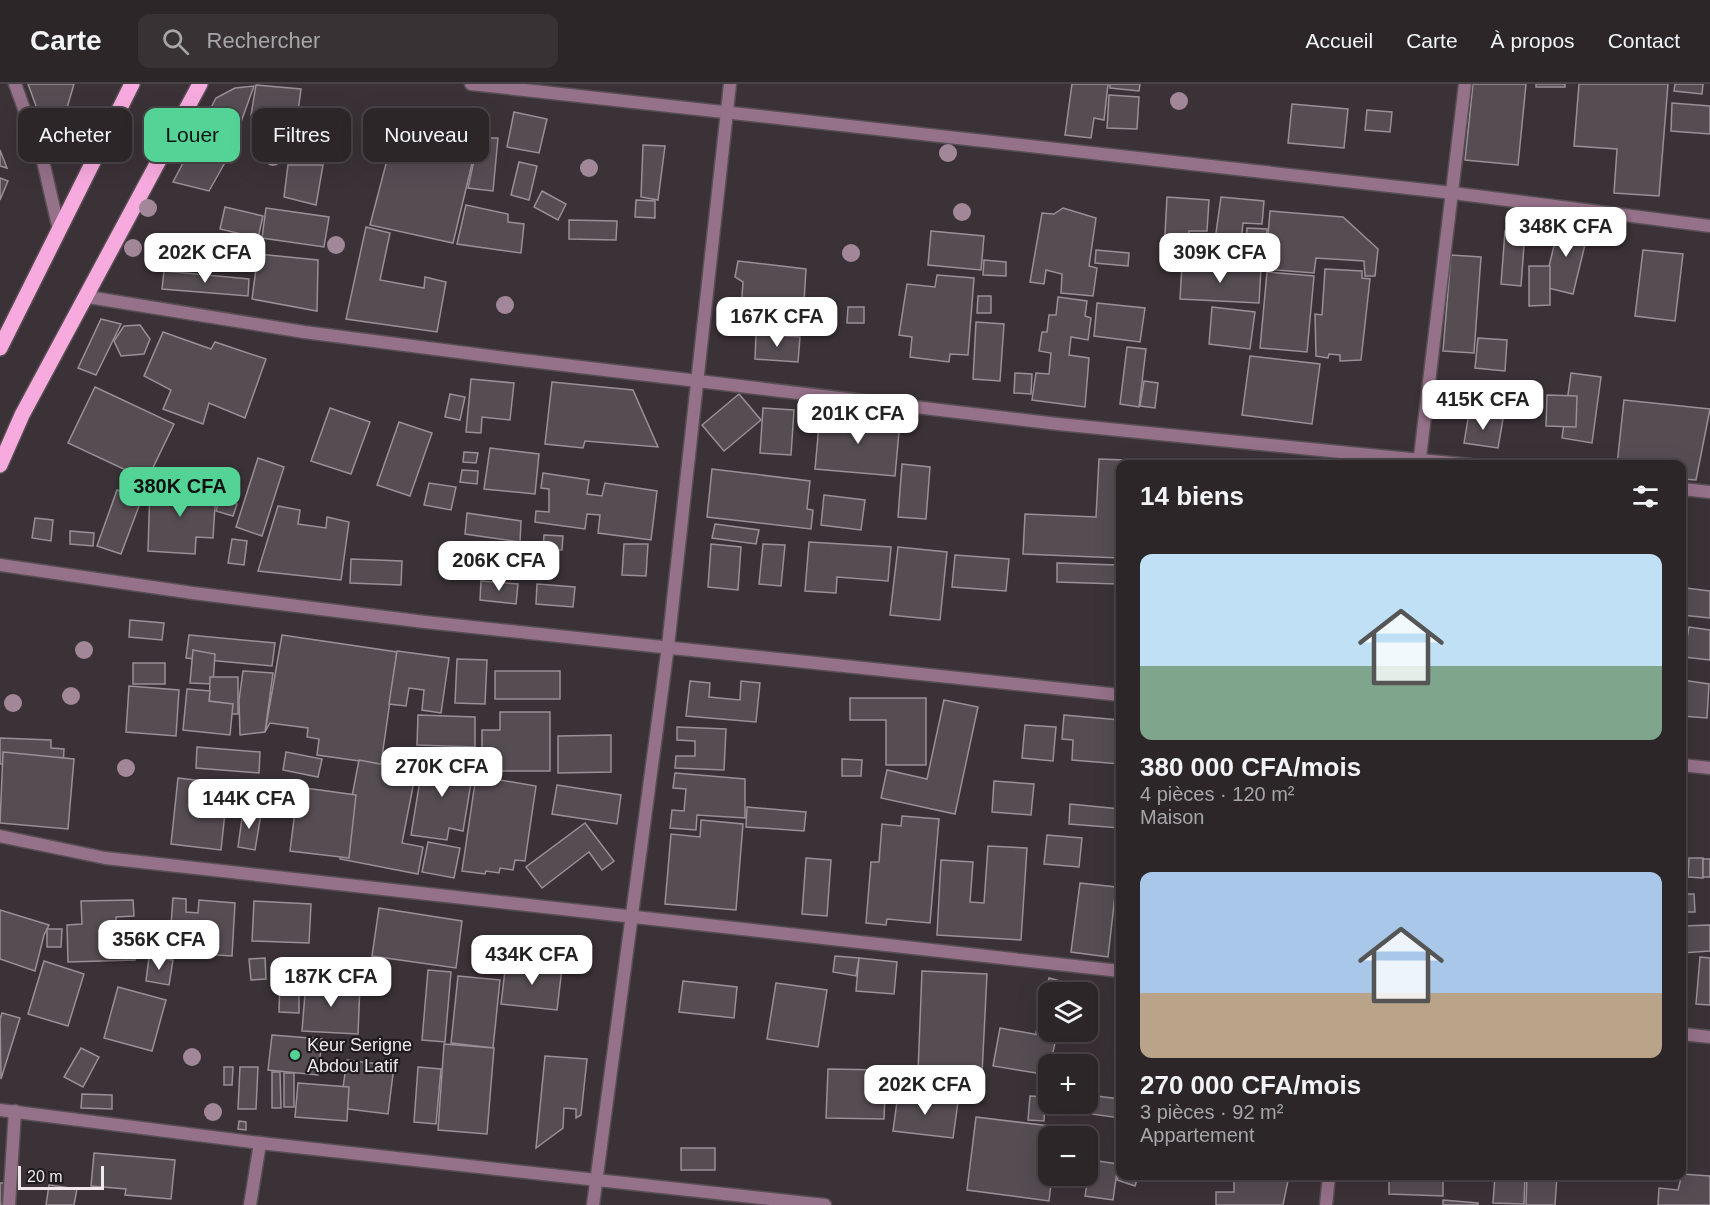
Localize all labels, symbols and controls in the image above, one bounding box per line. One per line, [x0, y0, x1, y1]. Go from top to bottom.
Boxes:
search box [138, 14, 558, 68]
text: Carte [30, 25, 102, 56]
icon: search [159, 25, 192, 58]
text: Rechercher [207, 28, 320, 53]
text: Accueil [1306, 29, 1373, 52]
text: Carte [1406, 29, 1458, 52]
text: À propos [1491, 29, 1575, 52]
text: Contact [1608, 29, 1680, 52]
chip: Acheter [18, 108, 132, 162]
chip: Louer [144, 108, 240, 162]
chip: Filtres [252, 108, 351, 162]
chip: Nouveau [363, 108, 489, 162]
pin: 348K CFA [1504, 207, 1628, 258]
text: 348K CFA [1519, 215, 1613, 237]
pin: 202K CFA [143, 233, 267, 284]
pin: 309K CFA [1158, 233, 1282, 284]
text: 202K CFA [158, 241, 252, 263]
text: 309K CFA [1173, 241, 1267, 263]
pin: 167K CFA [715, 297, 839, 348]
text: 167K CFA [730, 305, 824, 327]
pin: 415K CFA [1421, 380, 1545, 431]
text: 415K CFA [1436, 388, 1530, 410]
pin: 201K CFA [796, 394, 920, 445]
text: 201K CFA [811, 402, 905, 424]
pin: 380K CFA [118, 467, 242, 518]
text: 380K CFA [133, 475, 227, 497]
icon: filters [1629, 480, 1662, 513]
text: 14 biens [1140, 481, 1244, 511]
pin: 206K CFA [437, 541, 561, 592]
text: 206K CFA [452, 549, 546, 571]
icon: home [1347, 593, 1455, 701]
pin: 270K CFA [380, 747, 504, 798]
text: 380 000 CFA/mois [1140, 752, 1361, 782]
text: 270K CFA [395, 755, 489, 777]
pin: 144K CFA [187, 779, 311, 830]
text: 4 pièces · 120 m² [1140, 783, 1295, 805]
text: 144K CFA [202, 787, 296, 809]
text: Maison [1140, 806, 1204, 828]
icon: home [1347, 911, 1455, 1019]
pin: 356K CFA [97, 920, 221, 971]
text: 356K CFA [112, 928, 206, 950]
pin: 434K CFA [470, 935, 594, 986]
text: 434K CFA [485, 943, 579, 965]
pin: 187K CFA [269, 957, 393, 1008]
text: 187K CFA [284, 965, 378, 987]
map controls [1038, 982, 1098, 1186]
button: layers [1038, 982, 1098, 1042]
place label: Keur Serigne Abdou Latif [307, 1035, 412, 1076]
marker: Keur Serigne Abdou Latif [288, 1048, 302, 1062]
button: + [1038, 1054, 1098, 1114]
pin: 202K CFA [863, 1065, 987, 1116]
text: 270 000 CFA/mois [1140, 1070, 1361, 1100]
text: 202K CFA [878, 1073, 972, 1095]
text: 3 pièces · 92 m² [1140, 1101, 1283, 1123]
text: Appartement [1140, 1124, 1255, 1146]
button: − [1038, 1126, 1098, 1186]
scale bar [18, 1163, 104, 1190]
text: 20 m [27, 1168, 63, 1185]

